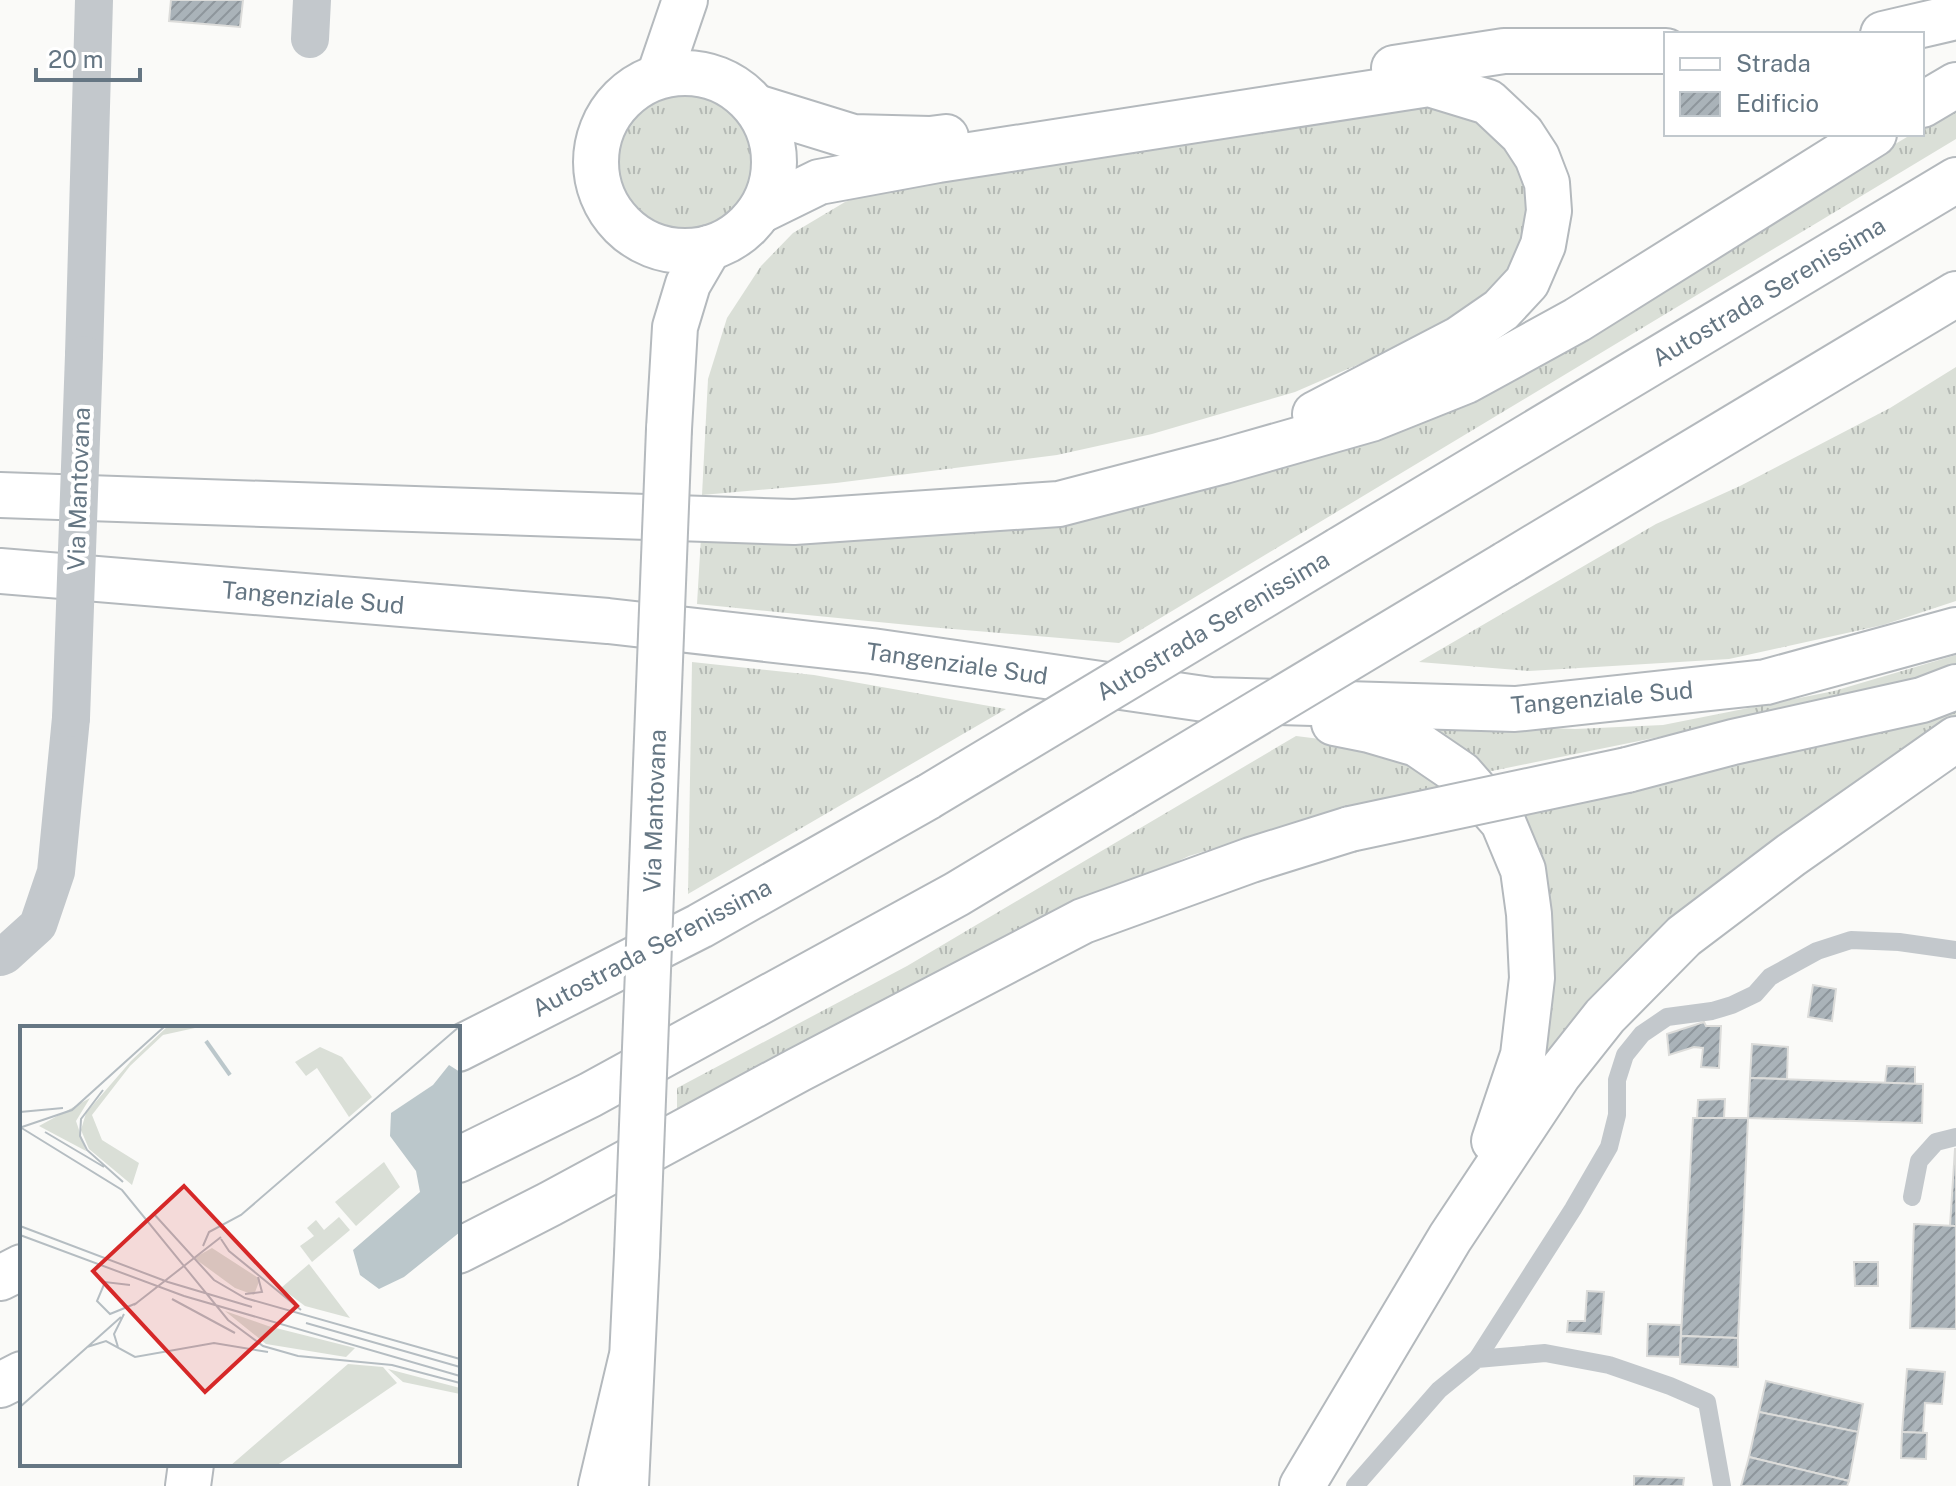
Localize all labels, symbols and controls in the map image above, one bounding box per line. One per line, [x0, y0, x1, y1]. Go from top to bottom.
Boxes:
scale bar [36, 32, 140, 82]
legend [1664, 32, 1924, 136]
text: 20 m [48, 45, 104, 73]
text: Strada [1736, 49, 1811, 77]
text: Edificio [1736, 89, 1819, 117]
street label: Autostrada Serenissima [1647, 210, 1890, 372]
street label: Via Mantovana [61, 407, 95, 571]
street label: Autostrada Serenissima [1091, 544, 1334, 706]
street label: Tangenziale Sud [221, 575, 405, 619]
street label: Tangenziale Sud [865, 636, 1050, 690]
street label: Tangenziale Sud [1510, 675, 1694, 719]
street label: Via Mantovana [637, 729, 671, 893]
street label: Autostrada Serenissima [527, 872, 776, 1022]
inset map [20, 1026, 460, 1466]

